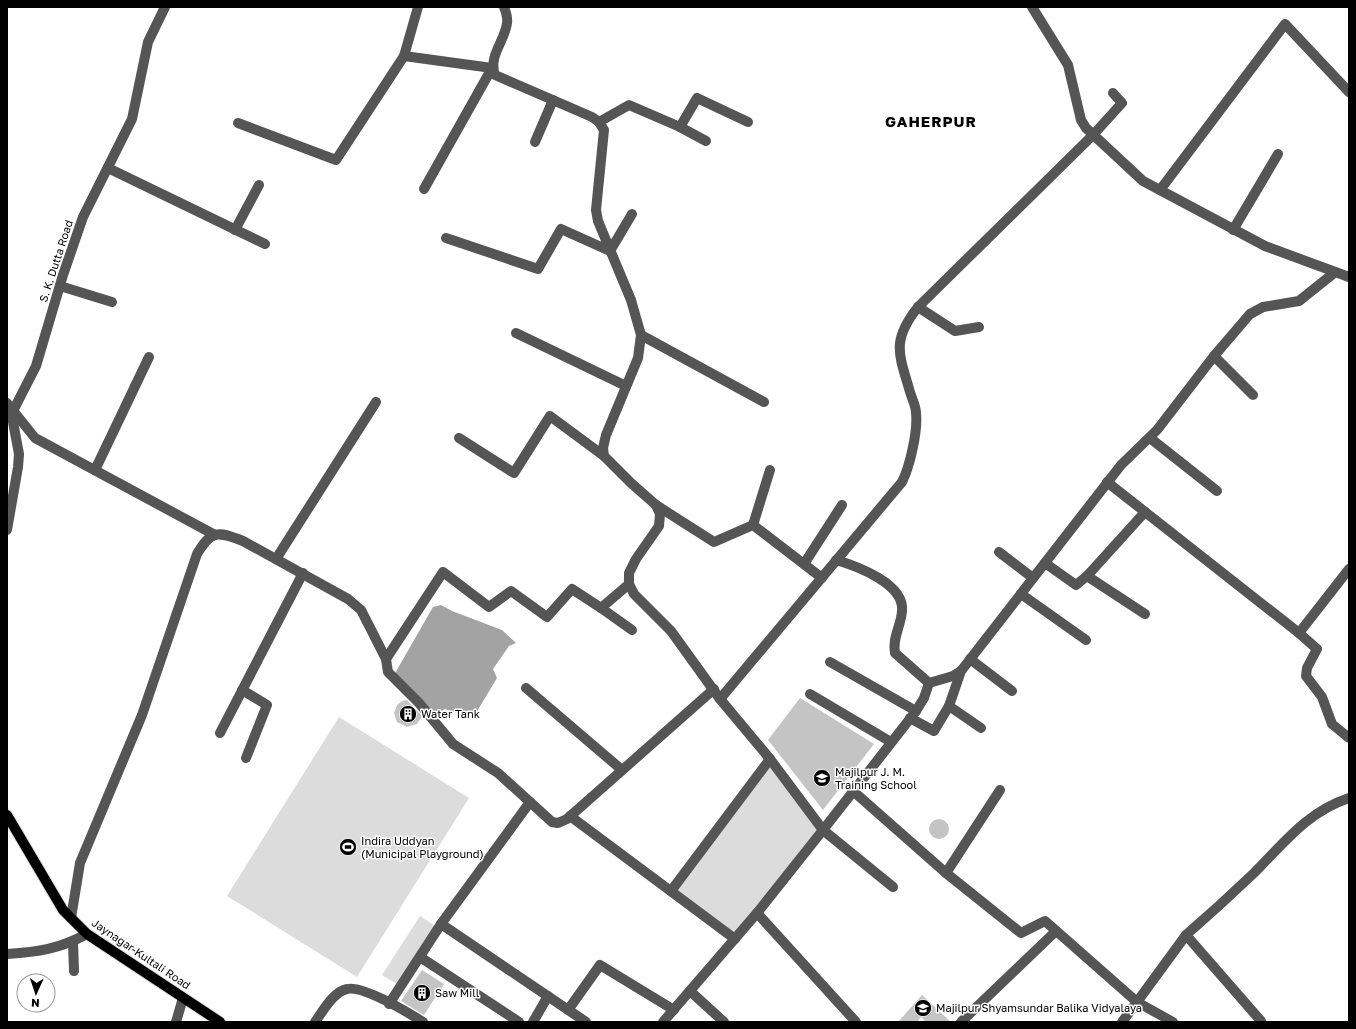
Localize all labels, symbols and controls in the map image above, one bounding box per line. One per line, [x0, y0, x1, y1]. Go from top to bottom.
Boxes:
district label: GAHERPUR [885, 112, 977, 130]
street label: S. K. Dutta Road [36, 218, 75, 304]
building icon: Water Tank [398, 704, 418, 724]
place label: Water Tank [421, 707, 480, 720]
place label: Majilpur J. M. Training School [835, 765, 917, 791]
school or university icon: Majilpur J. M. Training School [812, 768, 832, 788]
place label: Indira Uddyan (Municipal Playground) [361, 834, 484, 860]
sports icon: Indira Uddyan (Municipal Playground) [338, 837, 358, 857]
street label: Jaynagar-Kultali Road [90, 916, 193, 991]
north arrow [16, 973, 56, 1013]
building icon: Saw Mill [412, 983, 432, 1003]
place label: Saw Mill [435, 986, 480, 999]
text: N [31, 997, 40, 1010]
school or university icon: Majilpur Shyamsundar Balika Vidyalaya [913, 998, 933, 1018]
place label: Majilpur Shyamsundar Balika Vidyalaya [936, 1001, 1142, 1014]

